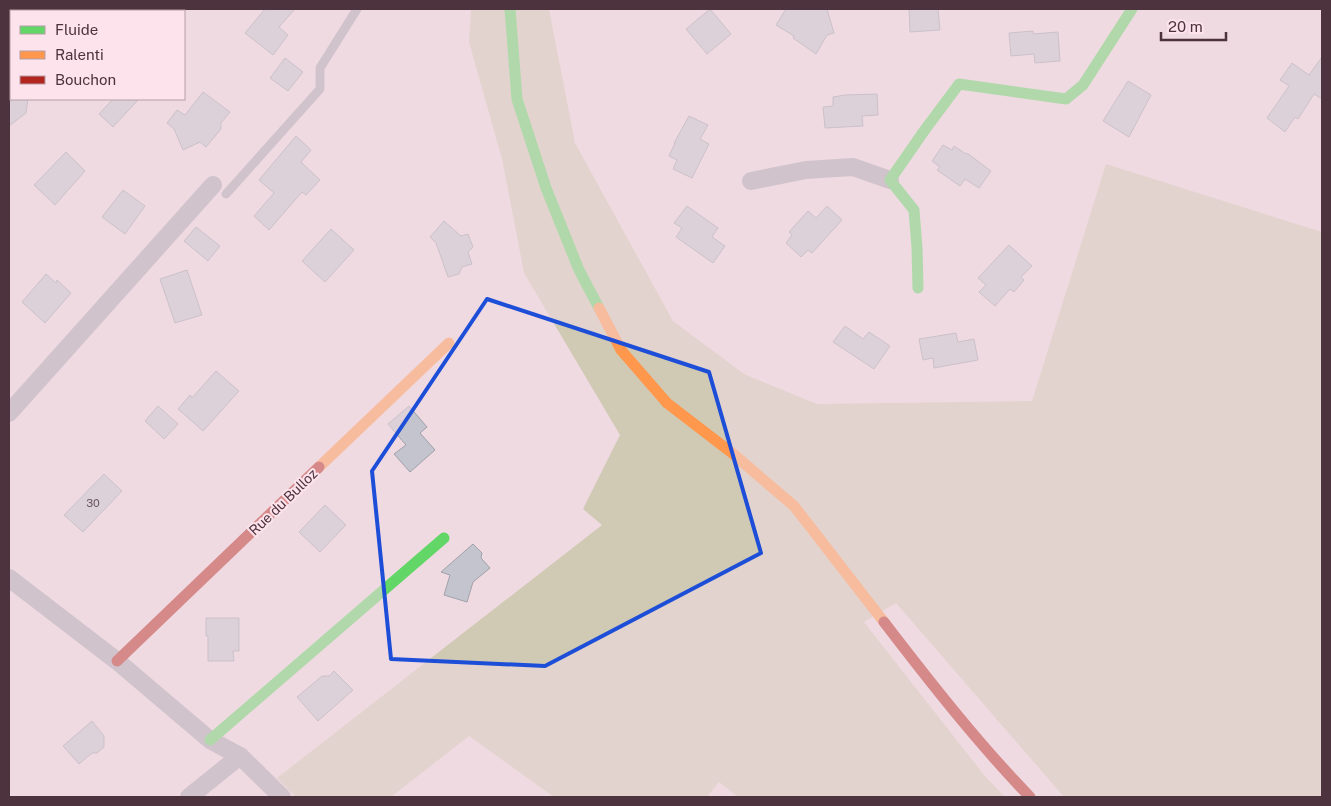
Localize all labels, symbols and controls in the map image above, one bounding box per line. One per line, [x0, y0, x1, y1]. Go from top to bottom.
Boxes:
legend [10, 10, 185, 100]
scale bar [1161, 10, 1226, 42]
text: 20 m [1168, 18, 1203, 35]
text: Fluide [55, 21, 98, 38]
text: Ralenti [55, 46, 104, 63]
text: Bouchon [55, 71, 116, 88]
street label: Rue du Bulloz [246, 465, 321, 538]
house number: 30 [86, 497, 100, 509]

